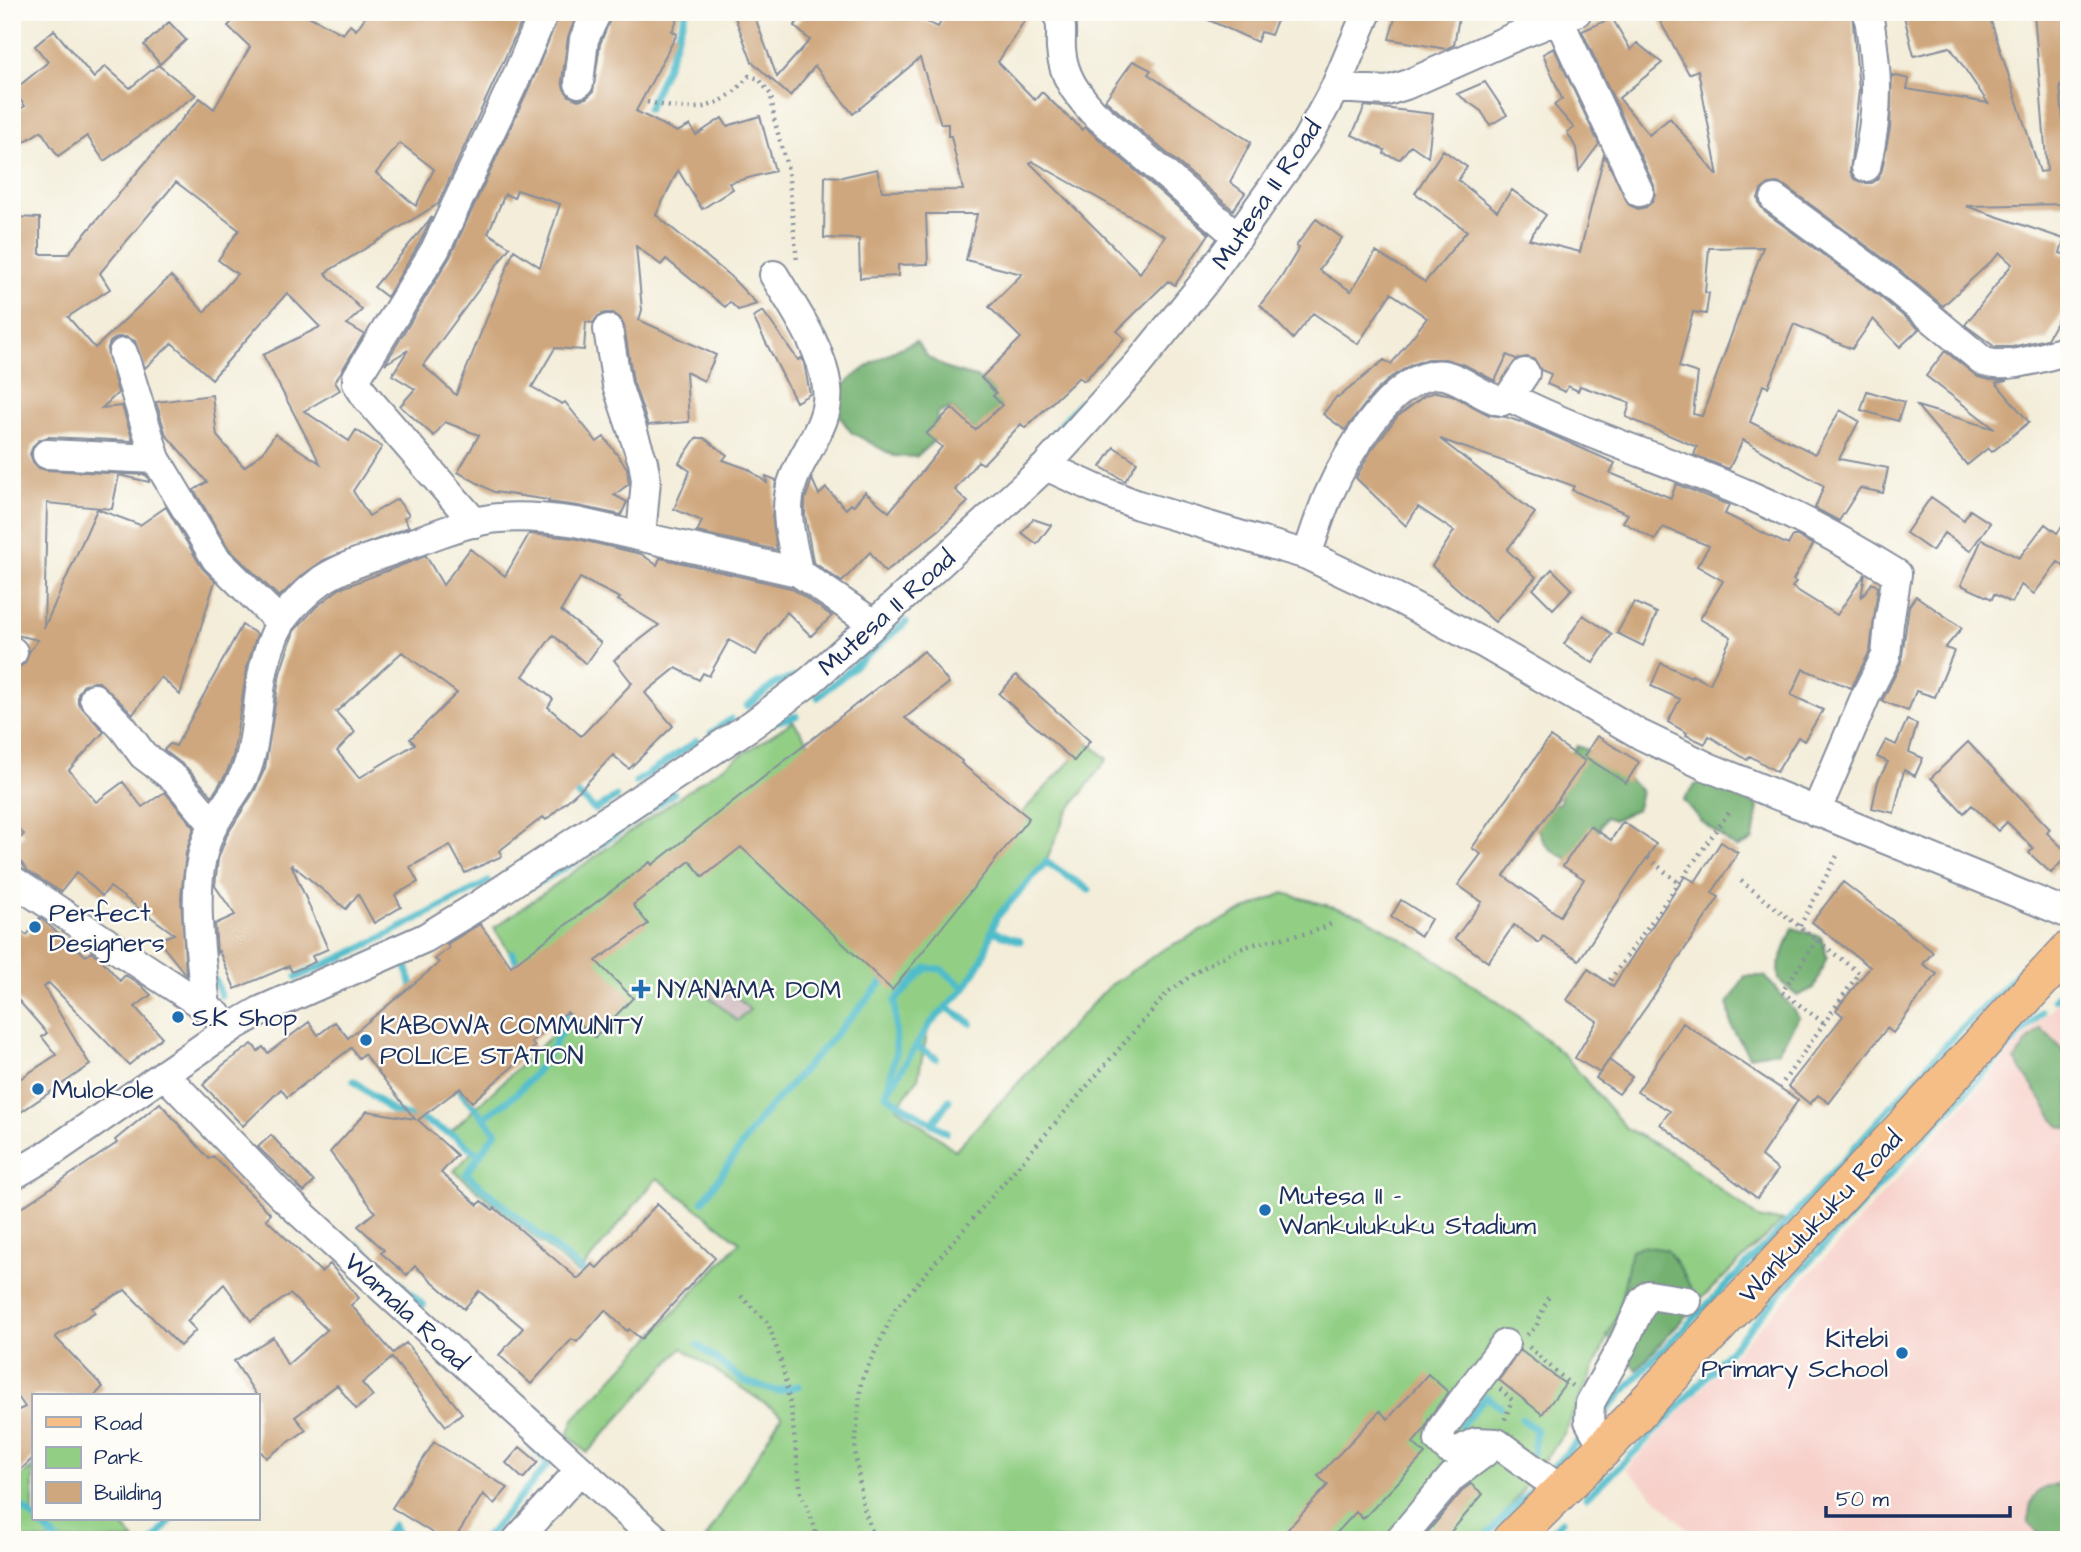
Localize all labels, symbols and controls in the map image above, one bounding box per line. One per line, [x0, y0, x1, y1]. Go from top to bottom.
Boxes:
street label: Mutesa II Road [1203, 112, 1330, 277]
street label: Mutesa II Road [810, 541, 963, 684]
place label: Perfect Designers [49, 895, 165, 963]
marker: Perfect Designers [27, 919, 43, 935]
place label: NYANAMA DOM [657, 972, 841, 1008]
marker: NYANAMA DOM [631, 979, 651, 999]
place label: S.K Shop [192, 1000, 297, 1036]
place label: KABOWA COMMUNITY POLICE STATION [380, 1008, 644, 1074]
marker: S.K Shop [170, 1009, 186, 1025]
marker: KABOWA COMMUNITY POLICE STATION [358, 1032, 374, 1048]
place label: Mulokole [52, 1072, 154, 1108]
marker: Mulokole [30, 1081, 46, 1097]
street label: Wankulukuku Road [1731, 1122, 1911, 1311]
place label: Mutesa II - Wankulukuku Stadium [1279, 1178, 1537, 1244]
marker: Mutesa II - Wankulukuku Stadium [1257, 1202, 1273, 1218]
street label: Wamala Road [336, 1244, 477, 1379]
place label: Kitebi Primary School [1701, 1321, 1888, 1389]
marker: Kitebi Primary School [1894, 1345, 1910, 1361]
legend [32, 1394, 259, 1520]
text: Road [94, 1409, 142, 1438]
text: Park [94, 1443, 143, 1472]
scale bar [1826, 1475, 2009, 1519]
text: Building [94, 1479, 162, 1510]
text: 50 m [1836, 1485, 1890, 1514]

